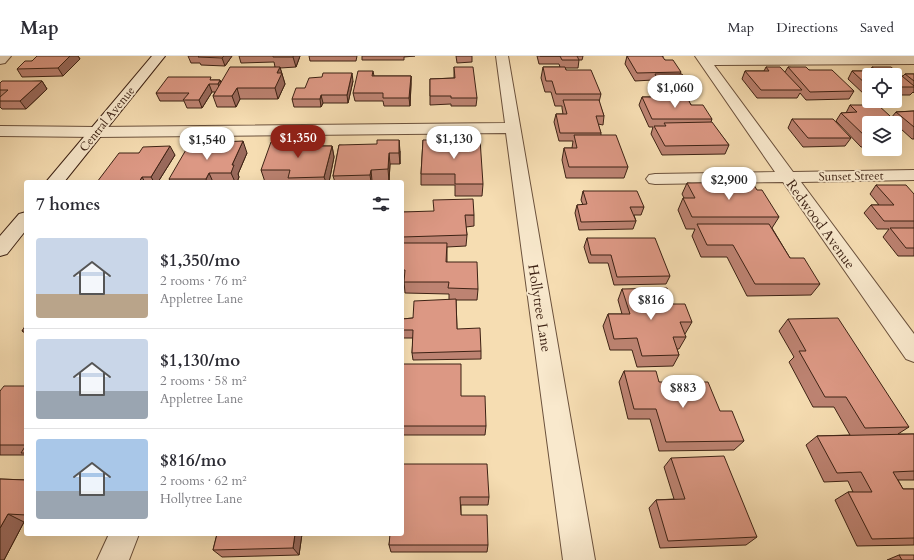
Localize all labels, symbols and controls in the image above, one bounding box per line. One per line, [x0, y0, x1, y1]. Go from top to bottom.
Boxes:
text: Map [20, 15, 59, 41]
text: Map [728, 18, 754, 37]
text: Directions [776, 18, 838, 37]
text: Saved [860, 18, 894, 37]
map controls [862, 68, 902, 156]
button: locate [862, 68, 902, 108]
pin: $1,060 [642, 75, 708, 109]
text: $1,060 [656, 79, 694, 97]
street label: Central Avenue [76, 83, 138, 155]
button: layers [862, 116, 902, 156]
pin: $1,350 [265, 125, 331, 159]
pin: $1,130 [421, 126, 487, 160]
pin: $1,540 [174, 127, 240, 161]
text: $1,350 [279, 129, 317, 147]
text: $1,130 [435, 130, 473, 148]
text: $1,540 [188, 131, 226, 149]
pin: $2,900 [696, 167, 762, 201]
street label: Sunset Street [818, 167, 884, 185]
text: $2,900 [710, 171, 748, 189]
street label: Redwood Avenue [782, 176, 860, 273]
text: 7 homes [36, 193, 100, 216]
icon: filters [370, 193, 392, 215]
text: $1,350/mo [160, 249, 240, 272]
icon: home [68, 254, 116, 302]
street label: Hollytree Lane [523, 263, 556, 353]
text: 2 rooms · 76 m² [160, 272, 247, 290]
pin: $816 [627, 287, 675, 321]
text: Appletree Lane [160, 290, 243, 308]
text: $816 [638, 291, 664, 309]
text: $1,130/mo [160, 349, 240, 372]
icon: home [68, 355, 116, 403]
text: 2 rooms · 58 m² [160, 372, 247, 390]
pin: $883 [659, 375, 707, 409]
text: $883 [670, 379, 696, 397]
text: Appletree Lane [160, 390, 243, 408]
text: $816/mo [160, 449, 226, 472]
icon: home [68, 455, 116, 503]
text: 2 rooms · 62 m² [160, 472, 247, 490]
text: Hollytree Lane [160, 490, 242, 508]

